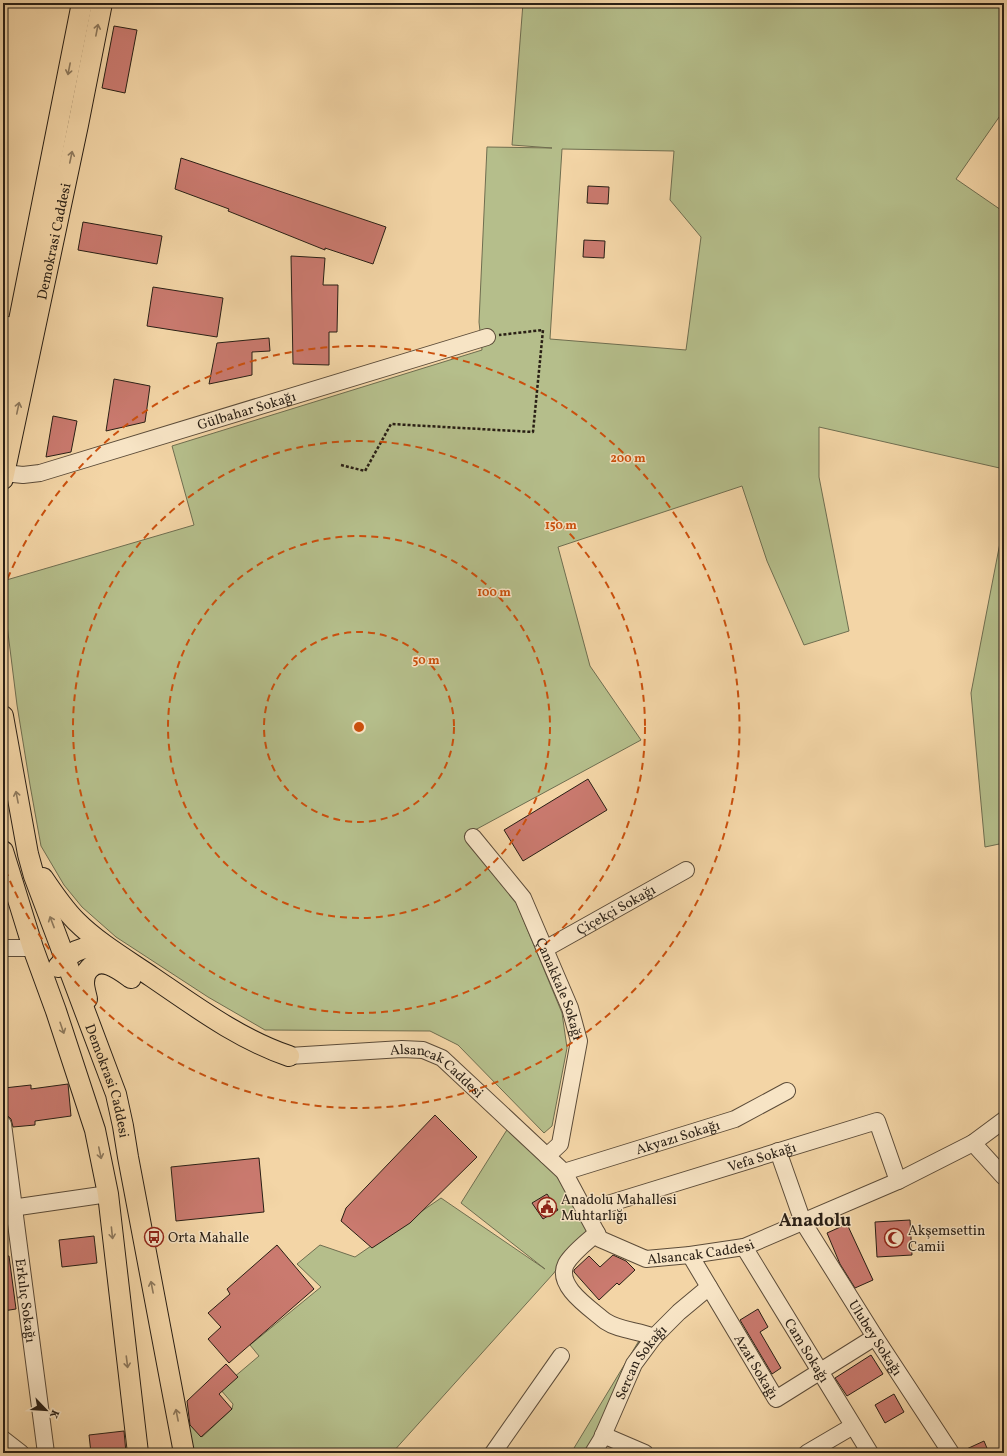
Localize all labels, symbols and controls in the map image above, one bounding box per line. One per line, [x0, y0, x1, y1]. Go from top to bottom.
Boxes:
one-way arrow [93, 24, 101, 37]
one-way arrow [65, 62, 73, 75]
one-way arrow [67, 151, 75, 164]
street label: Demokrasi Caddesi [33, 181, 76, 302]
street label: Gülbahar Sokağı [195, 388, 298, 436]
one-way arrow [14, 402, 22, 415]
text: 200 m [610, 451, 646, 467]
text: 150 m [545, 518, 577, 534]
text: 100 m [477, 585, 511, 601]
text: 50 m [412, 653, 440, 669]
centre of rings [352, 720, 366, 734]
one-way arrow [13, 791, 21, 804]
street label: Çiçekçi Sokağı [573, 881, 659, 941]
one-way arrow [47, 917, 55, 929]
street label: Çanakkale Sokağı [530, 935, 586, 1042]
one-way arrow [59, 1022, 67, 1034]
street label: Demokrasi Caddesi [80, 1022, 133, 1139]
street label: Alsancak Caddesi [389, 1041, 487, 1103]
street label: Akyazı Sokağı [634, 1116, 723, 1160]
street label: Vefa Sokağı [726, 1138, 799, 1177]
one-way arrow [96, 1146, 104, 1159]
place label: Anadolu Mahallesi Muhtarlığı [561, 1191, 677, 1226]
public building icon: Anadolu Mahallesi Muhtarlığı [536, 1196, 558, 1218]
district label: Anadolu [779, 1209, 851, 1234]
place label: Akşemsettin Camii [908, 1222, 985, 1257]
one-way arrow [109, 1226, 116, 1239]
bus stop icon: Orta Mahalle [143, 1226, 165, 1248]
mosque icon: Akşemsettin Camii [883, 1227, 905, 1249]
place label: Orta Mahalle [168, 1229, 249, 1248]
street label: Alsancak Caddesi [646, 1236, 758, 1270]
street label: Erkılıç Sokağı [10, 1257, 39, 1344]
one-way arrow [148, 1281, 156, 1294]
street label: Ulubey Sokağı [843, 1297, 906, 1380]
street label: Cam Sokağı [779, 1315, 833, 1387]
street label: Sercan Sokağı [612, 1321, 672, 1403]
street label: Azat Sokağı [729, 1331, 782, 1403]
one-way arrow [124, 1355, 131, 1368]
north arrow [26, 1390, 66, 1430]
text: K [45, 1407, 62, 1420]
one-way arrow [172, 1409, 180, 1422]

